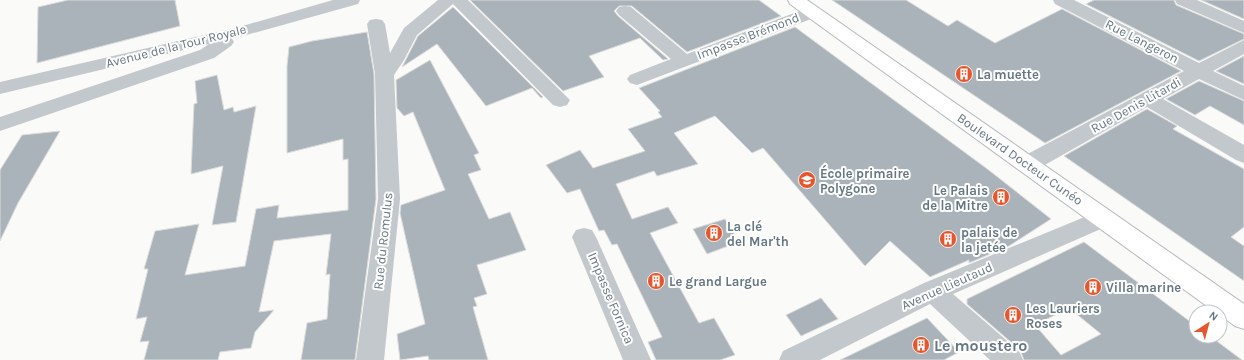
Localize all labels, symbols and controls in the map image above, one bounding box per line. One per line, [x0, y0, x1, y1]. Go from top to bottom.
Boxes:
street label: Impasse Brémond [695, 10, 801, 62]
street label: Rue Langeron [1103, 16, 1181, 66]
street label: Avenue de la Tour Royale [104, 21, 248, 71]
building icon: La muette [954, 64, 974, 84]
place label: La muette [977, 67, 1039, 82]
street label: Rue Denis Litardi [1088, 74, 1184, 136]
street label: Boulevard Docteur Cunéo [954, 110, 1086, 208]
place label: École primaire Polygone [820, 164, 910, 196]
school or university icon: École primaire Polygone [797, 170, 817, 190]
place label: Le Palais de la Mitre [922, 183, 988, 213]
building icon: Le Palais de la Mitre [991, 187, 1011, 207]
street label: Rue du Romulus [370, 191, 396, 290]
place label: La clé del Mar'th [727, 219, 789, 249]
building icon: La clé del Mar'th [704, 223, 724, 243]
place label: palais de la jetée [961, 225, 1017, 255]
building icon: palais de la jetée [938, 229, 958, 249]
street label: Impasse Fornica [585, 250, 637, 346]
street label: Avenue Lieutaud [899, 259, 995, 313]
building icon: Le grand Largue [646, 271, 666, 291]
place label: Le grand Largue [669, 274, 767, 289]
building icon: Villa marine [1083, 277, 1103, 297]
place label: Villa marine [1106, 280, 1181, 295]
place label: Les Lauriers Roses [1026, 301, 1100, 331]
north arrow [1188, 304, 1228, 344]
building icon: Les Lauriers Roses [1003, 305, 1023, 325]
text: N [1207, 309, 1221, 324]
building icon: Le moustero [911, 335, 931, 355]
place label: Le moustero [934, 336, 1027, 355]

